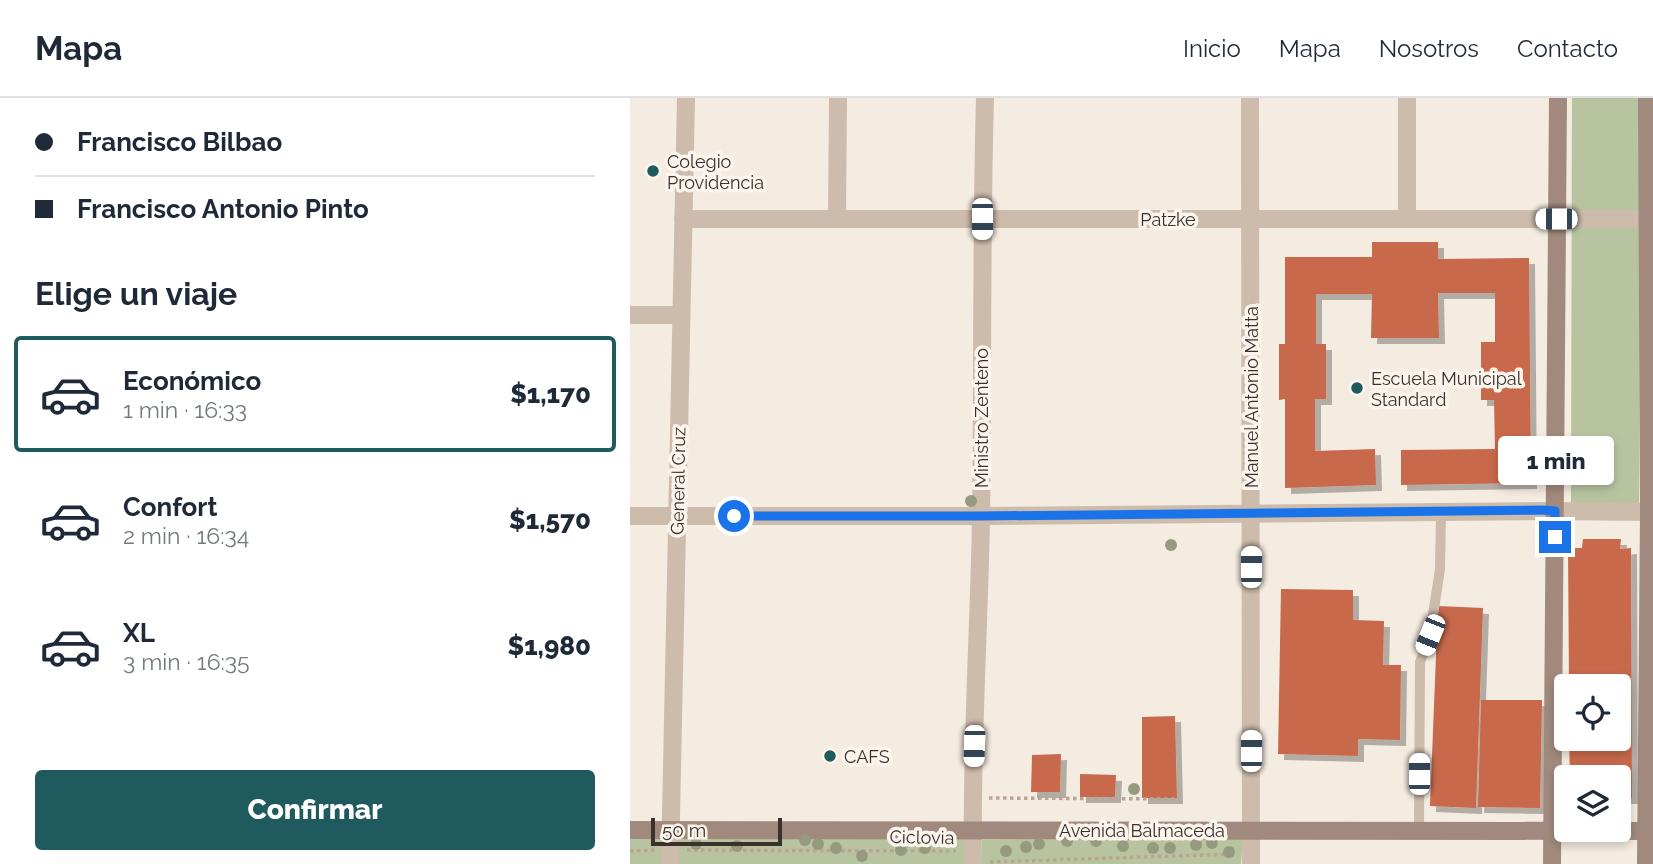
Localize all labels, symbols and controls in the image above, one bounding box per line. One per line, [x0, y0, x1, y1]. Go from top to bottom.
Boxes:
text: Mapa [35, 29, 122, 68]
text: Inicio [1183, 34, 1241, 63]
text: Mapa [1279, 34, 1341, 63]
text: Nosotros [1379, 34, 1479, 63]
text: Contacto [1517, 34, 1618, 63]
text: Francisco Bilbao [77, 127, 282, 157]
place label: Colegio Providencia [667, 151, 764, 193]
marker: Colegio Providencia [645, 163, 661, 179]
text: Francisco Antonio Pinto [77, 194, 369, 224]
car [972, 198, 993, 240]
street label: Patzke [1140, 209, 1196, 230]
car [1536, 209, 1578, 230]
text: Elige un viaje [35, 275, 237, 312]
street label: Manuel Antonio Matta [1241, 306, 1262, 488]
street label: Ministro Zenteno [971, 348, 992, 488]
icon: car [39, 363, 102, 426]
text: Económico [123, 366, 261, 396]
place label: Escuela Municipal Standard [1371, 368, 1522, 410]
text: $1,170 [510, 379, 591, 409]
marker: Escuela Municipal Standard [1349, 380, 1365, 396]
text: 1 min · 16:33 [123, 396, 247, 423]
street label: General Cruz [667, 427, 689, 535]
callout: 1 min [1497, 436, 1613, 484]
text: 1 min [1526, 447, 1586, 474]
icon: car [39, 489, 102, 552]
text: Confort [123, 492, 217, 522]
route start [718, 500, 750, 532]
text: $1,570 [509, 505, 591, 535]
route end [1539, 521, 1571, 553]
text: 2 min · 16:34 [123, 522, 249, 549]
car [1241, 546, 1262, 588]
car [1413, 612, 1448, 658]
icon: car [39, 615, 102, 678]
text: XL [123, 618, 155, 648]
text: $1,980 [507, 631, 591, 661]
text: 3 min · 16:35 [123, 648, 250, 675]
map controls [1554, 674, 1631, 842]
button: locate [1554, 674, 1631, 751]
car [963, 725, 986, 767]
car [1241, 730, 1262, 772]
place label: CAFS [844, 746, 890, 767]
marker: CAFS [822, 748, 838, 764]
car [1409, 753, 1430, 795]
button: layers [1554, 765, 1631, 842]
button: Confirmar [35, 770, 595, 850]
scale bar [651, 815, 782, 847]
text: 50 m [662, 819, 706, 841]
street label: Avenida Balmaceda [1059, 820, 1225, 841]
street label: Ciclovia [889, 826, 955, 848]

